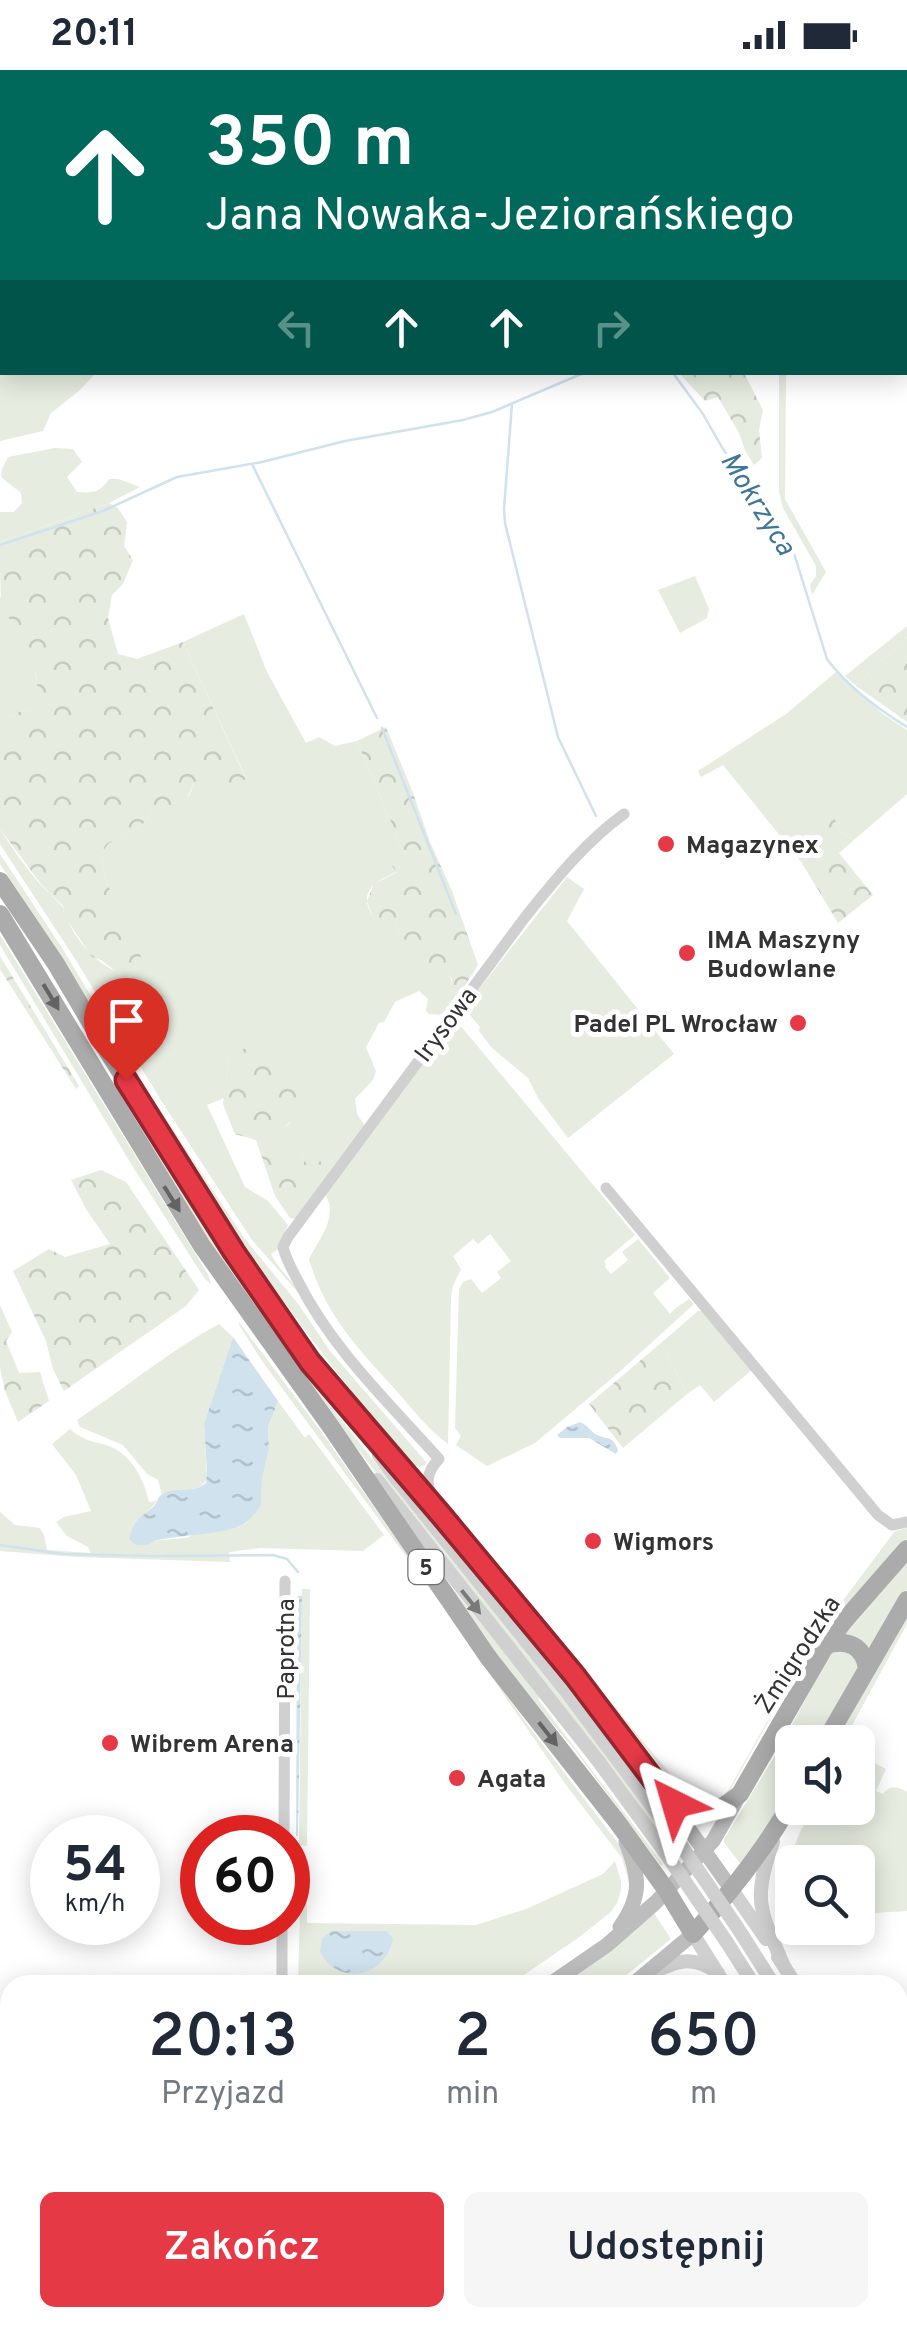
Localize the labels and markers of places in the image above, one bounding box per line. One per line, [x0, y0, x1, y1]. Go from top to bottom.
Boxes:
place label: Magazynex [686, 831, 819, 863]
marker: Magazynex [655, 833, 677, 855]
place label: IMA Maszyny Budowlane [707, 926, 860, 987]
marker: IMA Maszyny Budowlane [676, 942, 698, 964]
pin [84, 978, 169, 1081]
place label: Padel PL Wrocław [573, 1010, 778, 1042]
marker: Padel PL Wrocław [787, 1012, 809, 1034]
place label: Wigmors [613, 1528, 714, 1560]
marker: Wigmors [582, 1530, 604, 1552]
place label: Wibrem Arena [130, 1730, 294, 1762]
marker: Wibrem Arena [99, 1732, 121, 1754]
place label: Agata [477, 1765, 546, 1797]
marker: Agata [446, 1767, 468, 1789]

